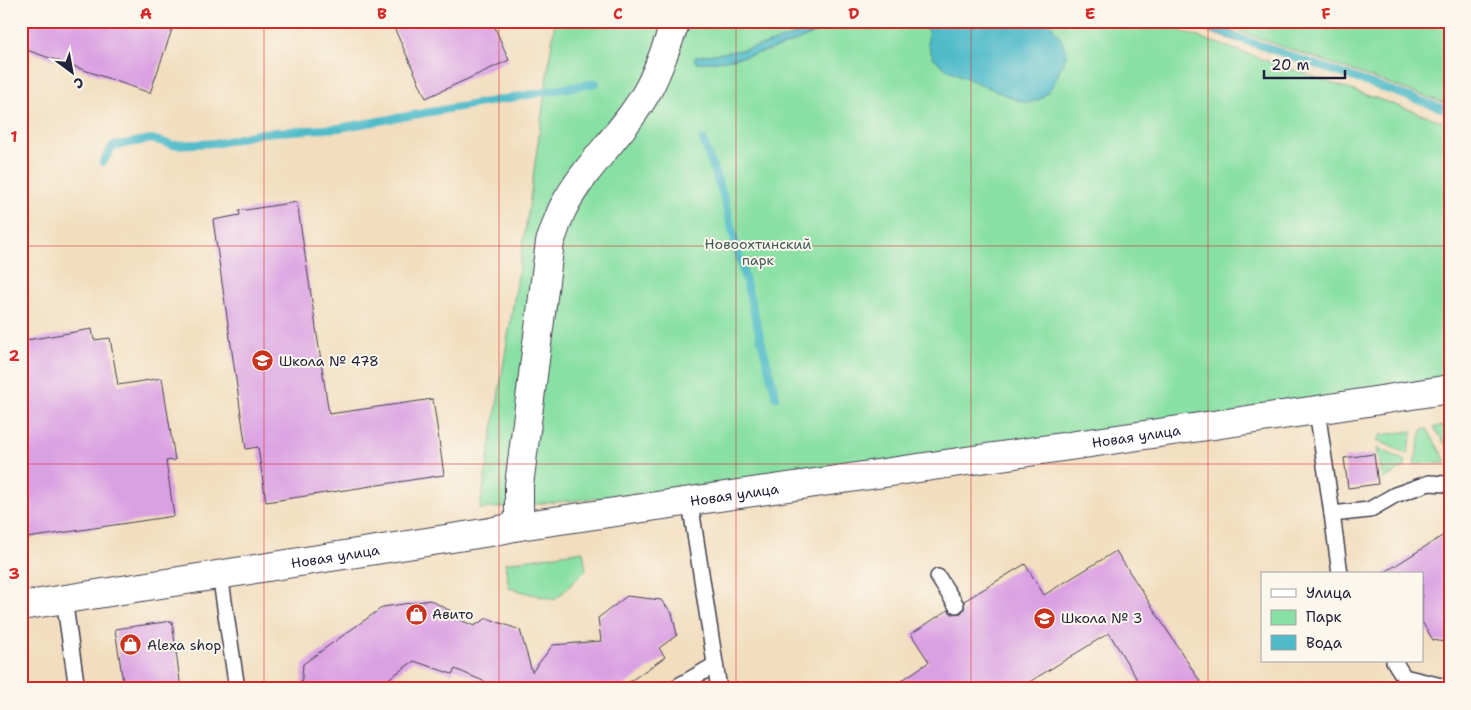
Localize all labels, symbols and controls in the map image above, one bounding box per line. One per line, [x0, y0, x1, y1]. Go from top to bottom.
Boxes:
text: A [140, 3, 152, 24]
text: B [377, 3, 387, 24]
text: C [613, 3, 623, 24]
text: D [848, 3, 860, 24]
text: E [1085, 3, 1095, 24]
text: F [1321, 3, 1331, 24]
north arrow [48, 48, 98, 98]
scale bar [1264, 48, 1345, 80]
text: 20 m [1271, 55, 1310, 75]
text: С [70, 73, 87, 93]
text: 1 [10, 126, 18, 147]
park label: Новоохтинский парк [705, 235, 811, 269]
text: 2 [8, 345, 20, 366]
school or university icon: Школа № 478 [251, 349, 275, 373]
place label: Школа № 478 [279, 352, 379, 370]
street label: Новая улица [1091, 421, 1182, 452]
street label: Новая улица [689, 479, 780, 510]
street label: Новая улица [290, 541, 381, 572]
text: 3 [8, 563, 20, 584]
legend [1261, 572, 1424, 662]
text: Улица [1306, 583, 1352, 603]
shop icon: Авито [404, 602, 428, 626]
place label: Авито [432, 605, 473, 623]
school or university icon: Школа № 3 [1033, 606, 1057, 630]
text: Парк [1306, 607, 1342, 627]
place label: Школа № 3 [1061, 609, 1143, 627]
shop icon: Alexa shop [119, 633, 143, 657]
text: Вода [1306, 633, 1343, 653]
place label: Alexa shop [147, 636, 222, 654]

